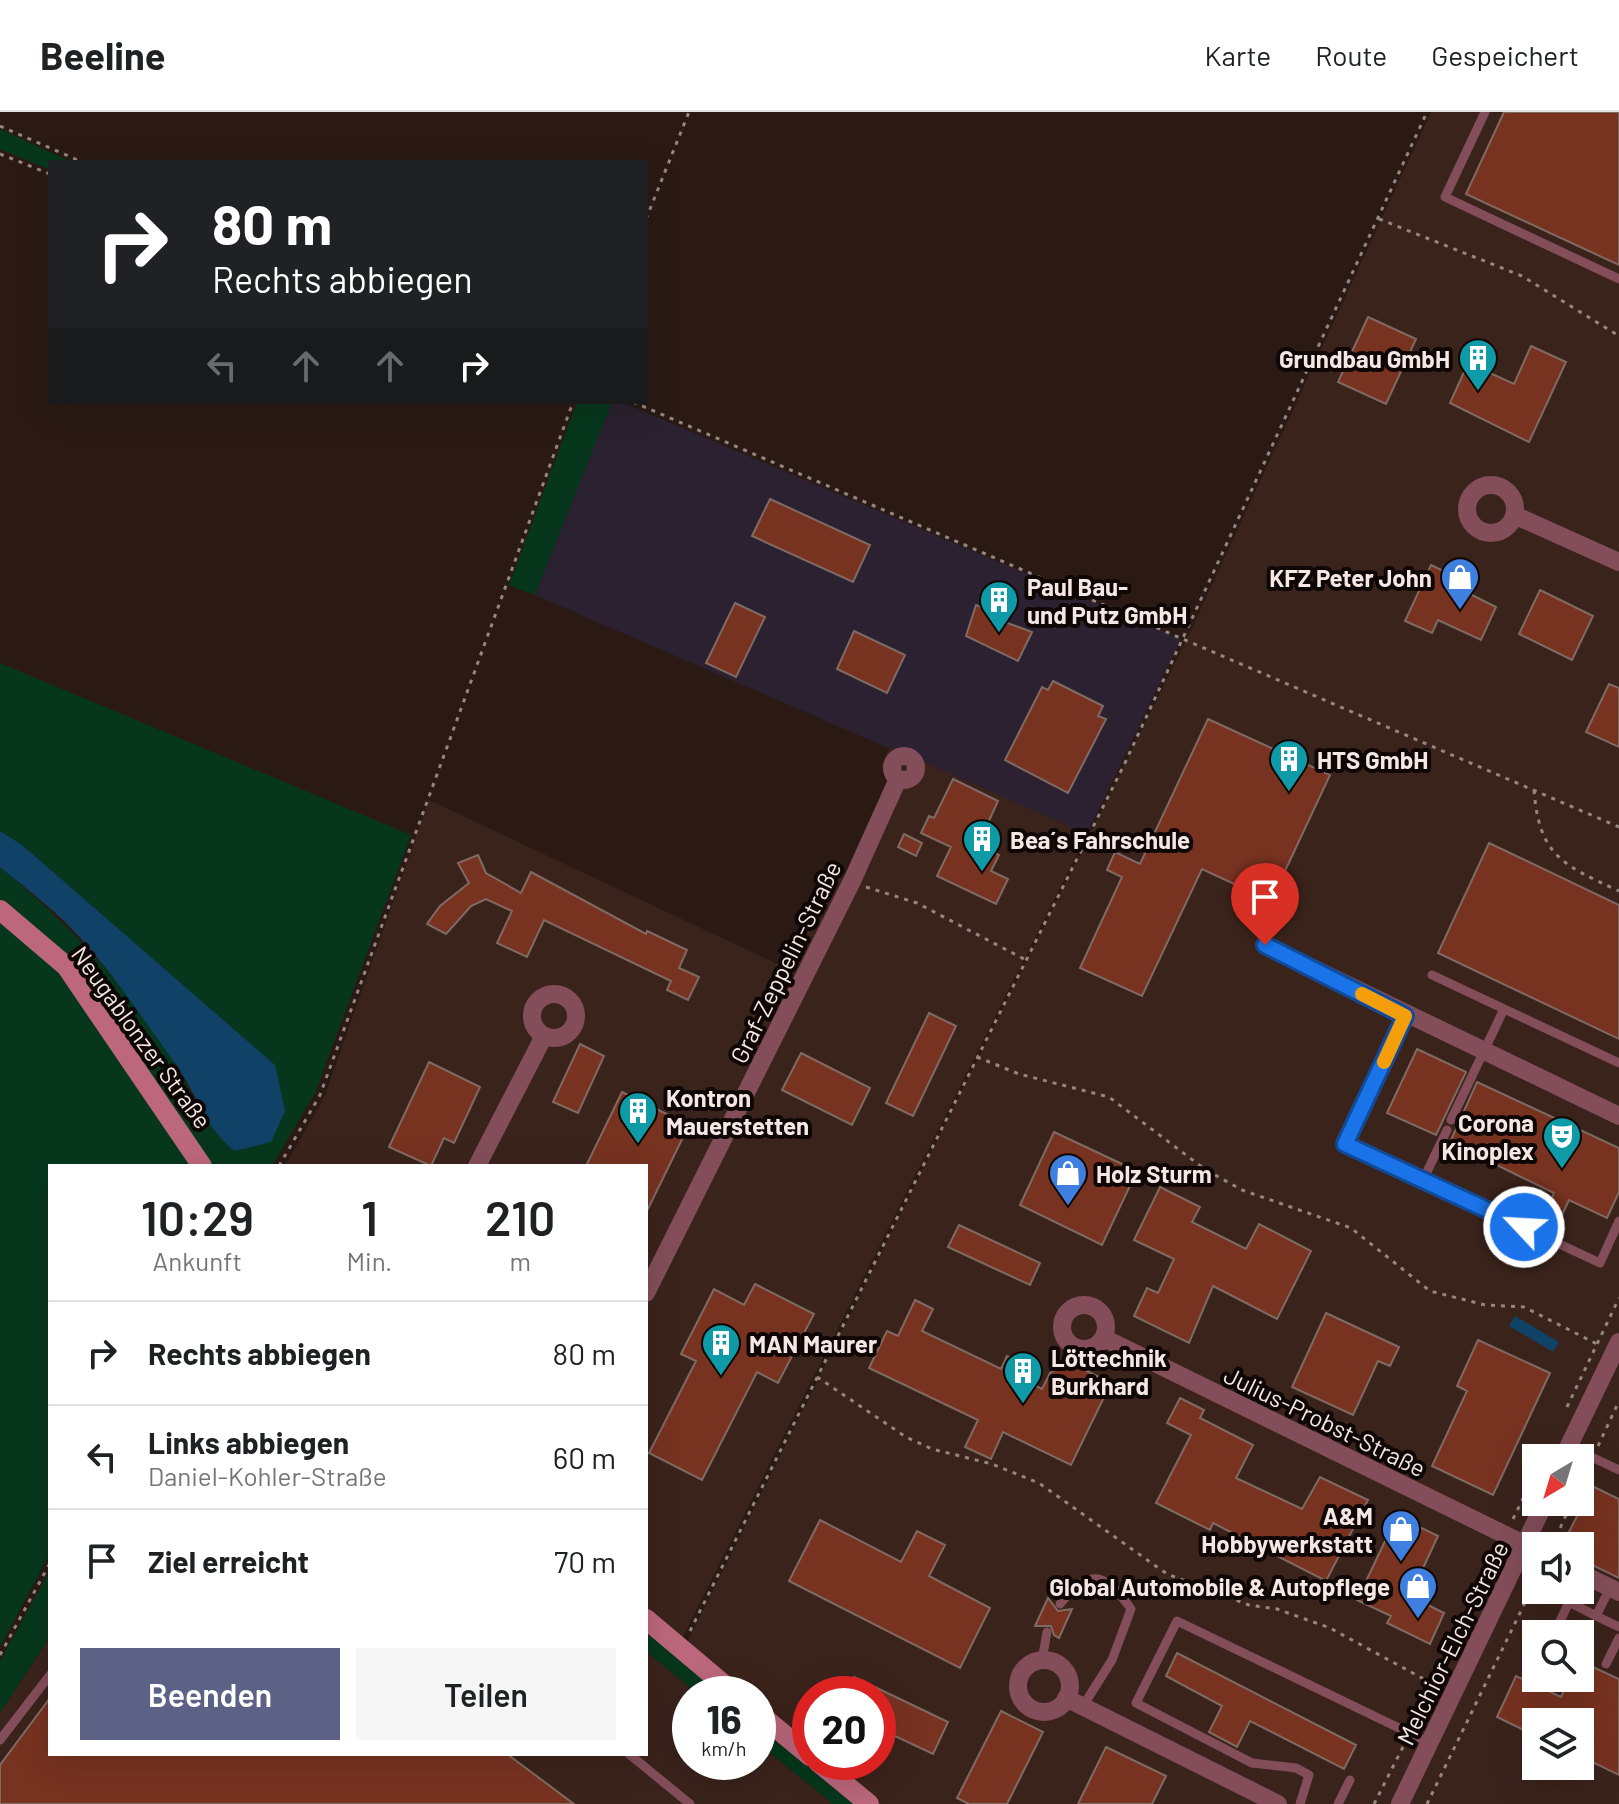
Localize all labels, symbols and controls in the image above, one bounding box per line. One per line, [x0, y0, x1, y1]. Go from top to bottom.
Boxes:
text: Beeline [40, 32, 165, 78]
text: Karte [1205, 38, 1271, 72]
text: Route [1315, 38, 1387, 72]
text: Gespeichert [1431, 38, 1579, 72]
text: 80 m [212, 189, 332, 256]
icon: right [80, 192, 184, 296]
text: Rechts abbiegen [212, 257, 473, 300]
building icon: Grundbau GmbH [1457, 337, 1499, 392]
icon: left [200, 344, 244, 388]
icon: ahead [284, 344, 328, 388]
icon: ahead [368, 344, 412, 388]
icon: right [452, 344, 496, 388]
place label: Grundbau GmbH [1279, 344, 1450, 373]
shop icon: KFZ Peter John [1439, 556, 1481, 611]
place label: KFZ Peter John [1269, 563, 1432, 592]
place label: Paul Bau- und Putz GmbH [1027, 572, 1187, 629]
building icon: Paul Bau- und Putz GmbH [978, 579, 1020, 634]
building icon: HTS GmbH [1268, 738, 1310, 793]
place label: HTS GmbH [1317, 745, 1428, 774]
building icon: Bea´s Fahrschule [961, 818, 1003, 873]
place label: Bea´s Fahrschule [1010, 825, 1190, 854]
street label: Graf-Zeppelin-Straße [723, 856, 847, 1068]
pin [1231, 863, 1299, 945]
icon: arrive [1243, 875, 1287, 919]
street label: Neugablonzer Straße [66, 940, 218, 1134]
place label: Kontron Mauerstetten [666, 1083, 809, 1140]
building icon: Kontron Mauerstetten [617, 1090, 659, 1145]
place label: Corona Kinoplex [1442, 1108, 1534, 1165]
theatre icon: Corona Kinoplex [1541, 1115, 1583, 1170]
shop icon: Holz Sturm [1047, 1152, 1089, 1207]
place label: Holz Sturm [1096, 1159, 1212, 1188]
position arrow [1482, 1185, 1566, 1269]
text: 10:29 [141, 1188, 254, 1246]
text: 1 [361, 1188, 378, 1246]
text: 210 [485, 1188, 555, 1246]
text: Ankunft [152, 1245, 242, 1276]
text: Min. [346, 1245, 392, 1276]
text: m [509, 1245, 531, 1276]
building icon: MAN Maurer [700, 1322, 742, 1377]
place label: MAN Maurer [749, 1329, 877, 1358]
icon: right [80, 1331, 124, 1375]
text: Rechts abbiegen [148, 1335, 371, 1371]
text: 80 m [553, 1335, 616, 1371]
place label: Löttechnik Burkhard [1051, 1343, 1167, 1400]
building icon: Löttechnik Burkhard [1002, 1350, 1044, 1405]
street label: Julius-Probst-Straße [1220, 1360, 1430, 1482]
text: Links abbiegen [148, 1424, 349, 1460]
icon: left [80, 1435, 124, 1479]
text: 60 m [553, 1439, 616, 1475]
north arrow [1522, 1444, 1594, 1516]
map controls [1522, 1444, 1594, 1780]
text: Daniel-Kohler-Straße [148, 1460, 387, 1491]
place label: A&M Hobbywerkstatt [1201, 1501, 1373, 1558]
shop icon: A&M Hobbywerkstatt [1380, 1508, 1422, 1563]
button: sound [1522, 1532, 1594, 1604]
street label: Melchior-Elch-Straße [1390, 1537, 1514, 1749]
icon: arrive [80, 1539, 124, 1583]
text: Ziel erreicht [148, 1543, 309, 1579]
text: 70 m [554, 1543, 616, 1579]
shop icon: Global Automobile & Autopflege [1397, 1565, 1439, 1620]
place label: Global Automobile & Autopflege [1049, 1572, 1390, 1601]
button: search [1522, 1620, 1594, 1692]
button: Beenden [80, 1648, 340, 1740]
button: Teilen [356, 1648, 616, 1740]
speed limit sign: 20 [792, 1676, 896, 1780]
text: 16 [706, 1694, 742, 1742]
button: layers [1522, 1708, 1594, 1780]
text: km/h [701, 1736, 747, 1760]

